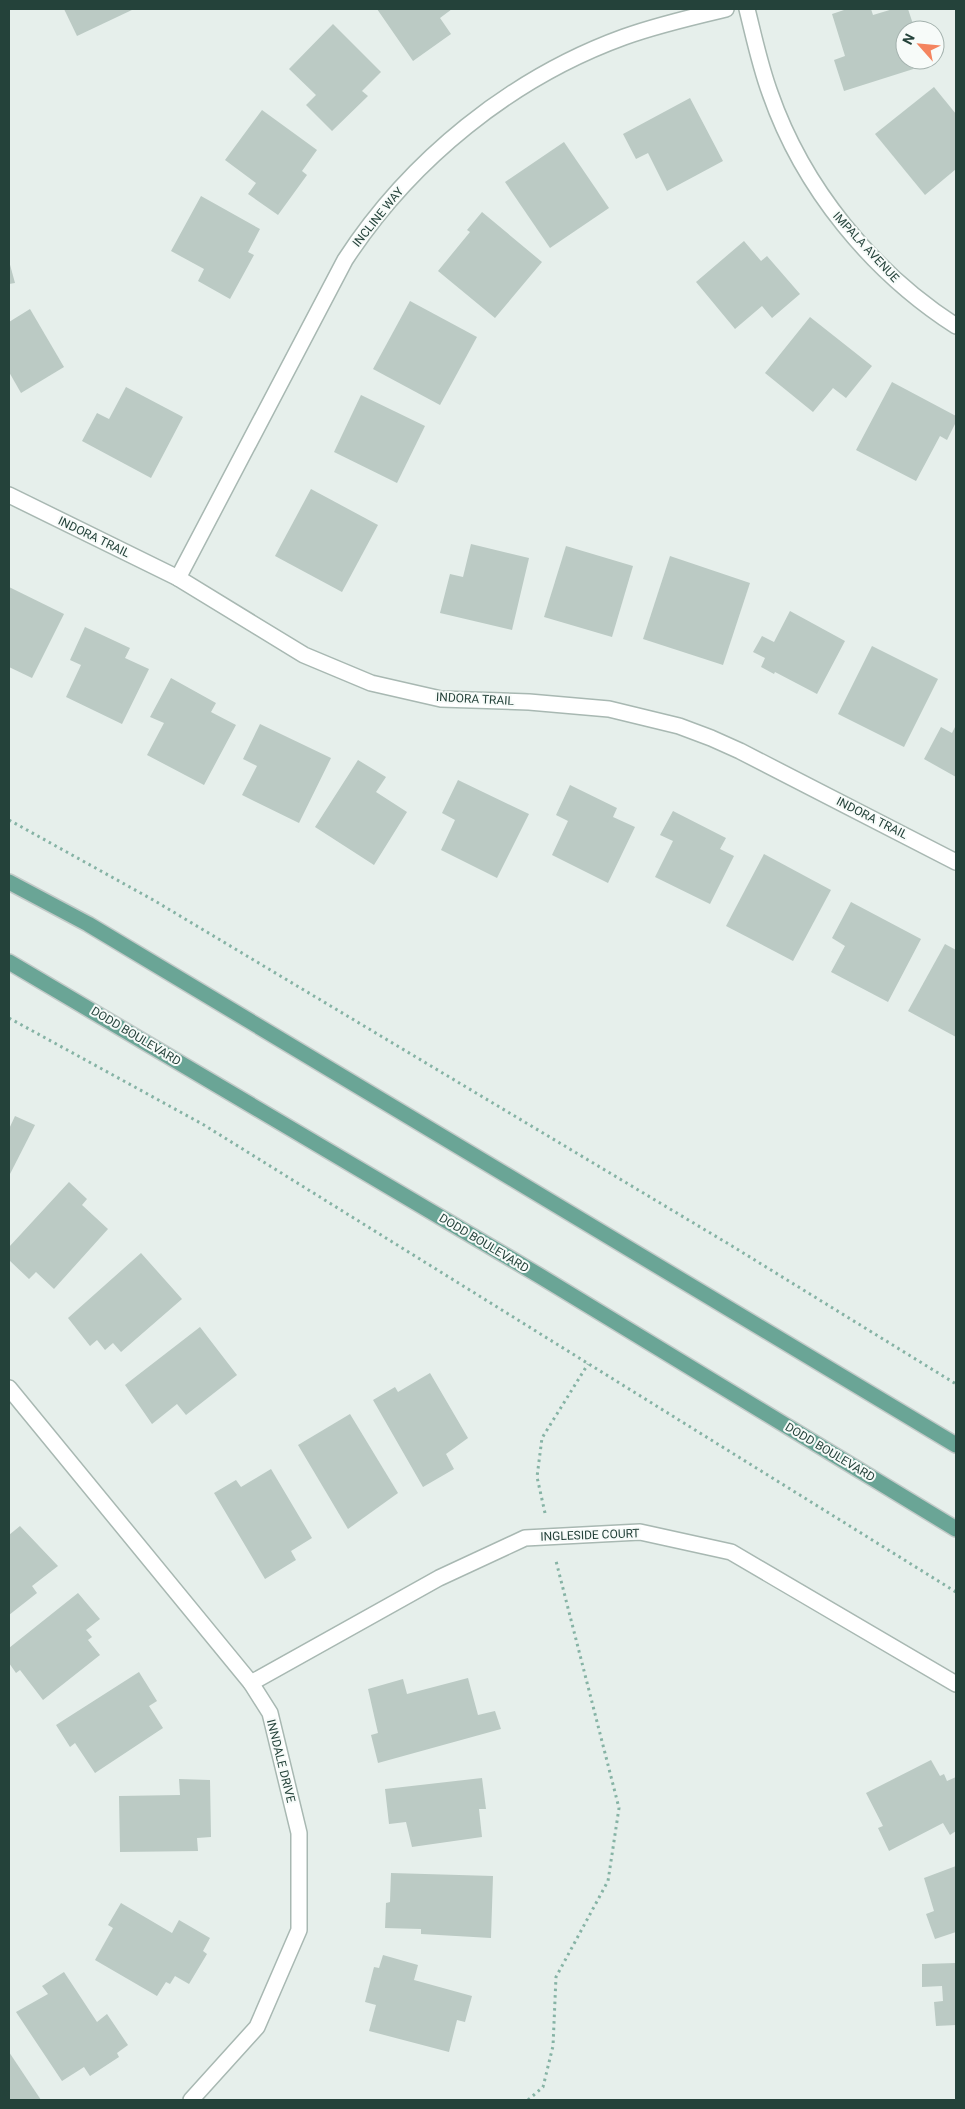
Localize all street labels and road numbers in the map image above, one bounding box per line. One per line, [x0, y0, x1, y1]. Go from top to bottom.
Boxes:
street label: INCLINE WAY [350, 184, 407, 250]
street label: IMPALA AVENUE [830, 209, 902, 285]
street label: INDORA TRAIL [56, 514, 133, 561]
street label: INDORA TRAIL [436, 690, 515, 708]
street label: INDORA TRAIL [834, 794, 910, 842]
street label: DODD BOULEVARD [89, 1004, 183, 1068]
street label: DODD BOULEVARD [437, 1211, 531, 1275]
street label: DODD BOULEVARD [783, 1420, 877, 1484]
street label: INGLESIDE COURT [540, 1526, 640, 1544]
street label: INNDALE DRIVE [264, 1718, 298, 1804]

